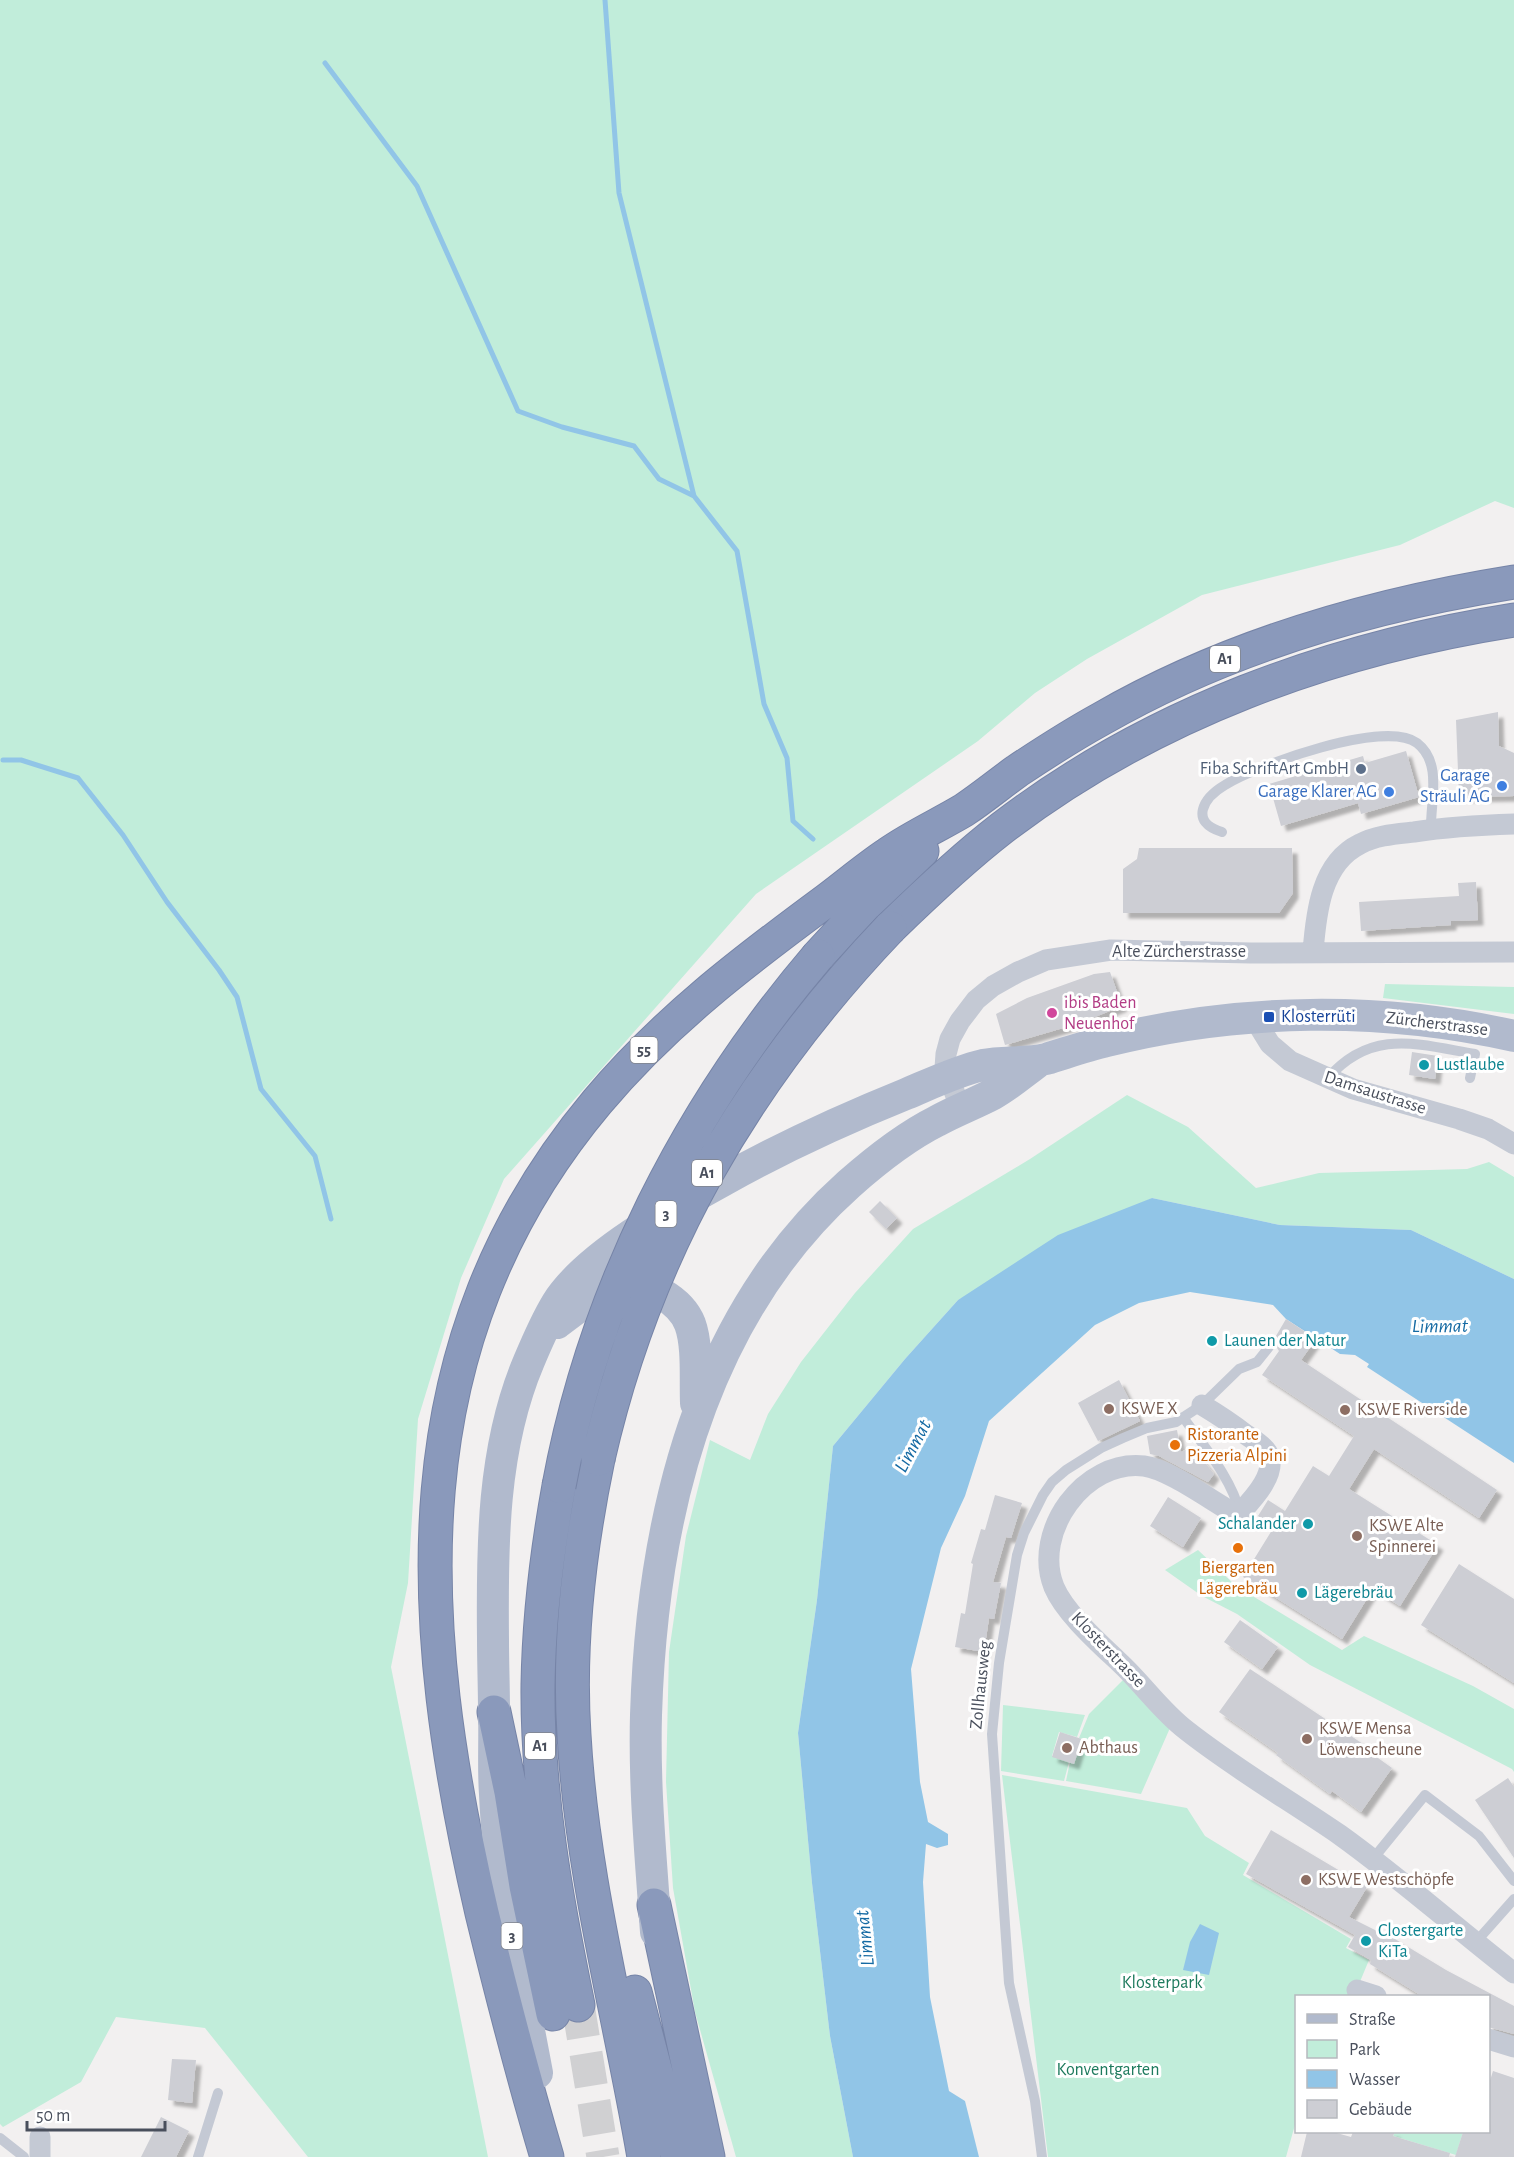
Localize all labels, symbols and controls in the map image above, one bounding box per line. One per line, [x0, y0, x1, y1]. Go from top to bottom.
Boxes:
road number: A1 [1210, 646, 1240, 672]
place label: Fiba SchriftArt GmbH [1200, 760, 1349, 778]
marker: Fiba SchriftArt GmbH [1354, 762, 1368, 776]
place label: Garage Sträuli AG [1420, 767, 1490, 806]
marker: Garage Sträuli AG [1495, 779, 1509, 793]
place label: Garage Klarer AG [1258, 783, 1377, 801]
marker: Garage Klarer AG [1382, 785, 1396, 799]
street label: Alte Zürcherstrasse [1112, 943, 1246, 961]
place label: ibis Baden Neuenhof [1064, 994, 1136, 1033]
marker: ibis Baden Neuenhof [1045, 1006, 1059, 1020]
place label: Klosterrüti [1281, 1008, 1355, 1026]
street label: Zürcherstrasse [1385, 1009, 1489, 1039]
marker: Klosterrüti [1262, 1010, 1276, 1024]
road number: 55 [630, 1037, 658, 1063]
place label: Lustlaube [1436, 1056, 1505, 1074]
marker: Lustlaube [1417, 1058, 1431, 1072]
street label: Damsaustrasse [1322, 1068, 1428, 1118]
road number: A1 [692, 1160, 722, 1186]
road number: 3 [656, 1201, 676, 1227]
water label: Limmat [1412, 1316, 1469, 1336]
place label: Launen der Natur [1224, 1332, 1346, 1350]
marker: Launen der Natur [1205, 1334, 1219, 1348]
place label: KSWE X [1121, 1400, 1178, 1418]
place label: KSWE Riverside [1357, 1401, 1468, 1419]
marker: KSWE X [1102, 1402, 1116, 1416]
marker: KSWE Riverside [1338, 1403, 1352, 1417]
water label: Limmat [891, 1416, 935, 1476]
place label: Ristorante Pizzeria Alpini [1187, 1426, 1287, 1465]
marker: Ristorante Pizzeria Alpini [1168, 1438, 1182, 1452]
place label: Schalander [1218, 1515, 1296, 1533]
marker: Schalander [1301, 1517, 1315, 1531]
place label: KSWE Alte Spinnerei [1369, 1517, 1444, 1556]
marker: KSWE Alte Spinnerei [1350, 1529, 1364, 1543]
marker: Biergarten Lägerebräu [1231, 1541, 1245, 1555]
place label: Biergarten Lägerebräu [1198, 1559, 1278, 1598]
place label: Lägerebräu [1314, 1584, 1393, 1602]
marker: Lägerebräu [1295, 1586, 1309, 1600]
street label: Klosterstrasse [1068, 1609, 1148, 1691]
street label: Zollhausweg [967, 1640, 995, 1730]
place label: KSWE Mensa Löwenscheune [1319, 1720, 1422, 1759]
marker: KSWE Mensa Löwenscheune [1300, 1732, 1314, 1746]
road number: A1 [525, 1733, 555, 1759]
place label: Abthaus [1079, 1739, 1138, 1757]
marker: Abthaus [1060, 1741, 1074, 1755]
place label: KSWE Westschöpfe [1318, 1871, 1454, 1889]
marker: KSWE Westschöpfe [1299, 1873, 1313, 1887]
water label: Limmat [852, 1909, 878, 1967]
place label: Clostergarte KiTa [1378, 1922, 1463, 1961]
road number: 3 [502, 1923, 522, 1949]
marker: Clostergarte KiTa [1359, 1934, 1373, 1948]
park label: Klosterpark [1122, 1974, 1203, 1992]
legend [1295, 1995, 1490, 2133]
text: Straße [1349, 2011, 1395, 2029]
text: Park [1349, 2041, 1381, 2059]
park label: Konventgarten [1057, 2061, 1159, 2079]
text: Wasser [1349, 2071, 1400, 2089]
scale bar [27, 2094, 165, 2132]
text: Gebäude [1349, 2101, 1412, 2119]
text: 50 m [36, 2107, 70, 2125]

